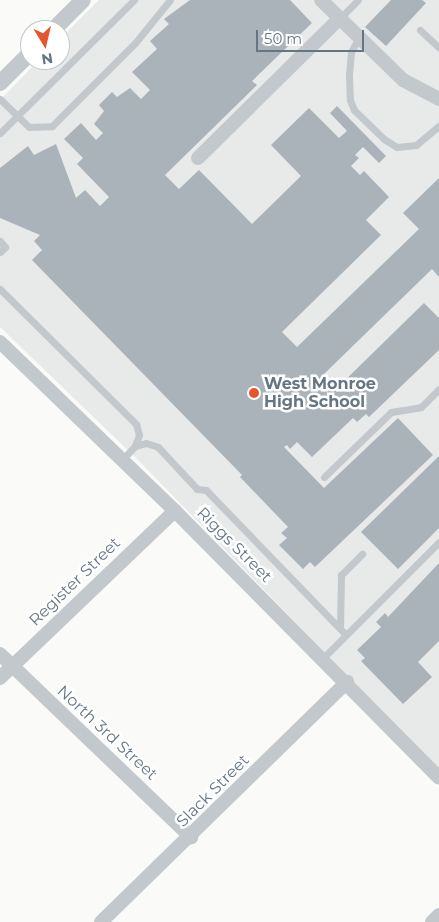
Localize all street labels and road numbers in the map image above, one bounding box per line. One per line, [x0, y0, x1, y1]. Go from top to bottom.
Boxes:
street label: Riggs Street [193, 504, 275, 586]
street label: Register Street [25, 534, 125, 630]
street label: North 3rd Street [53, 682, 161, 784]
street label: Slack Street [173, 751, 253, 831]

